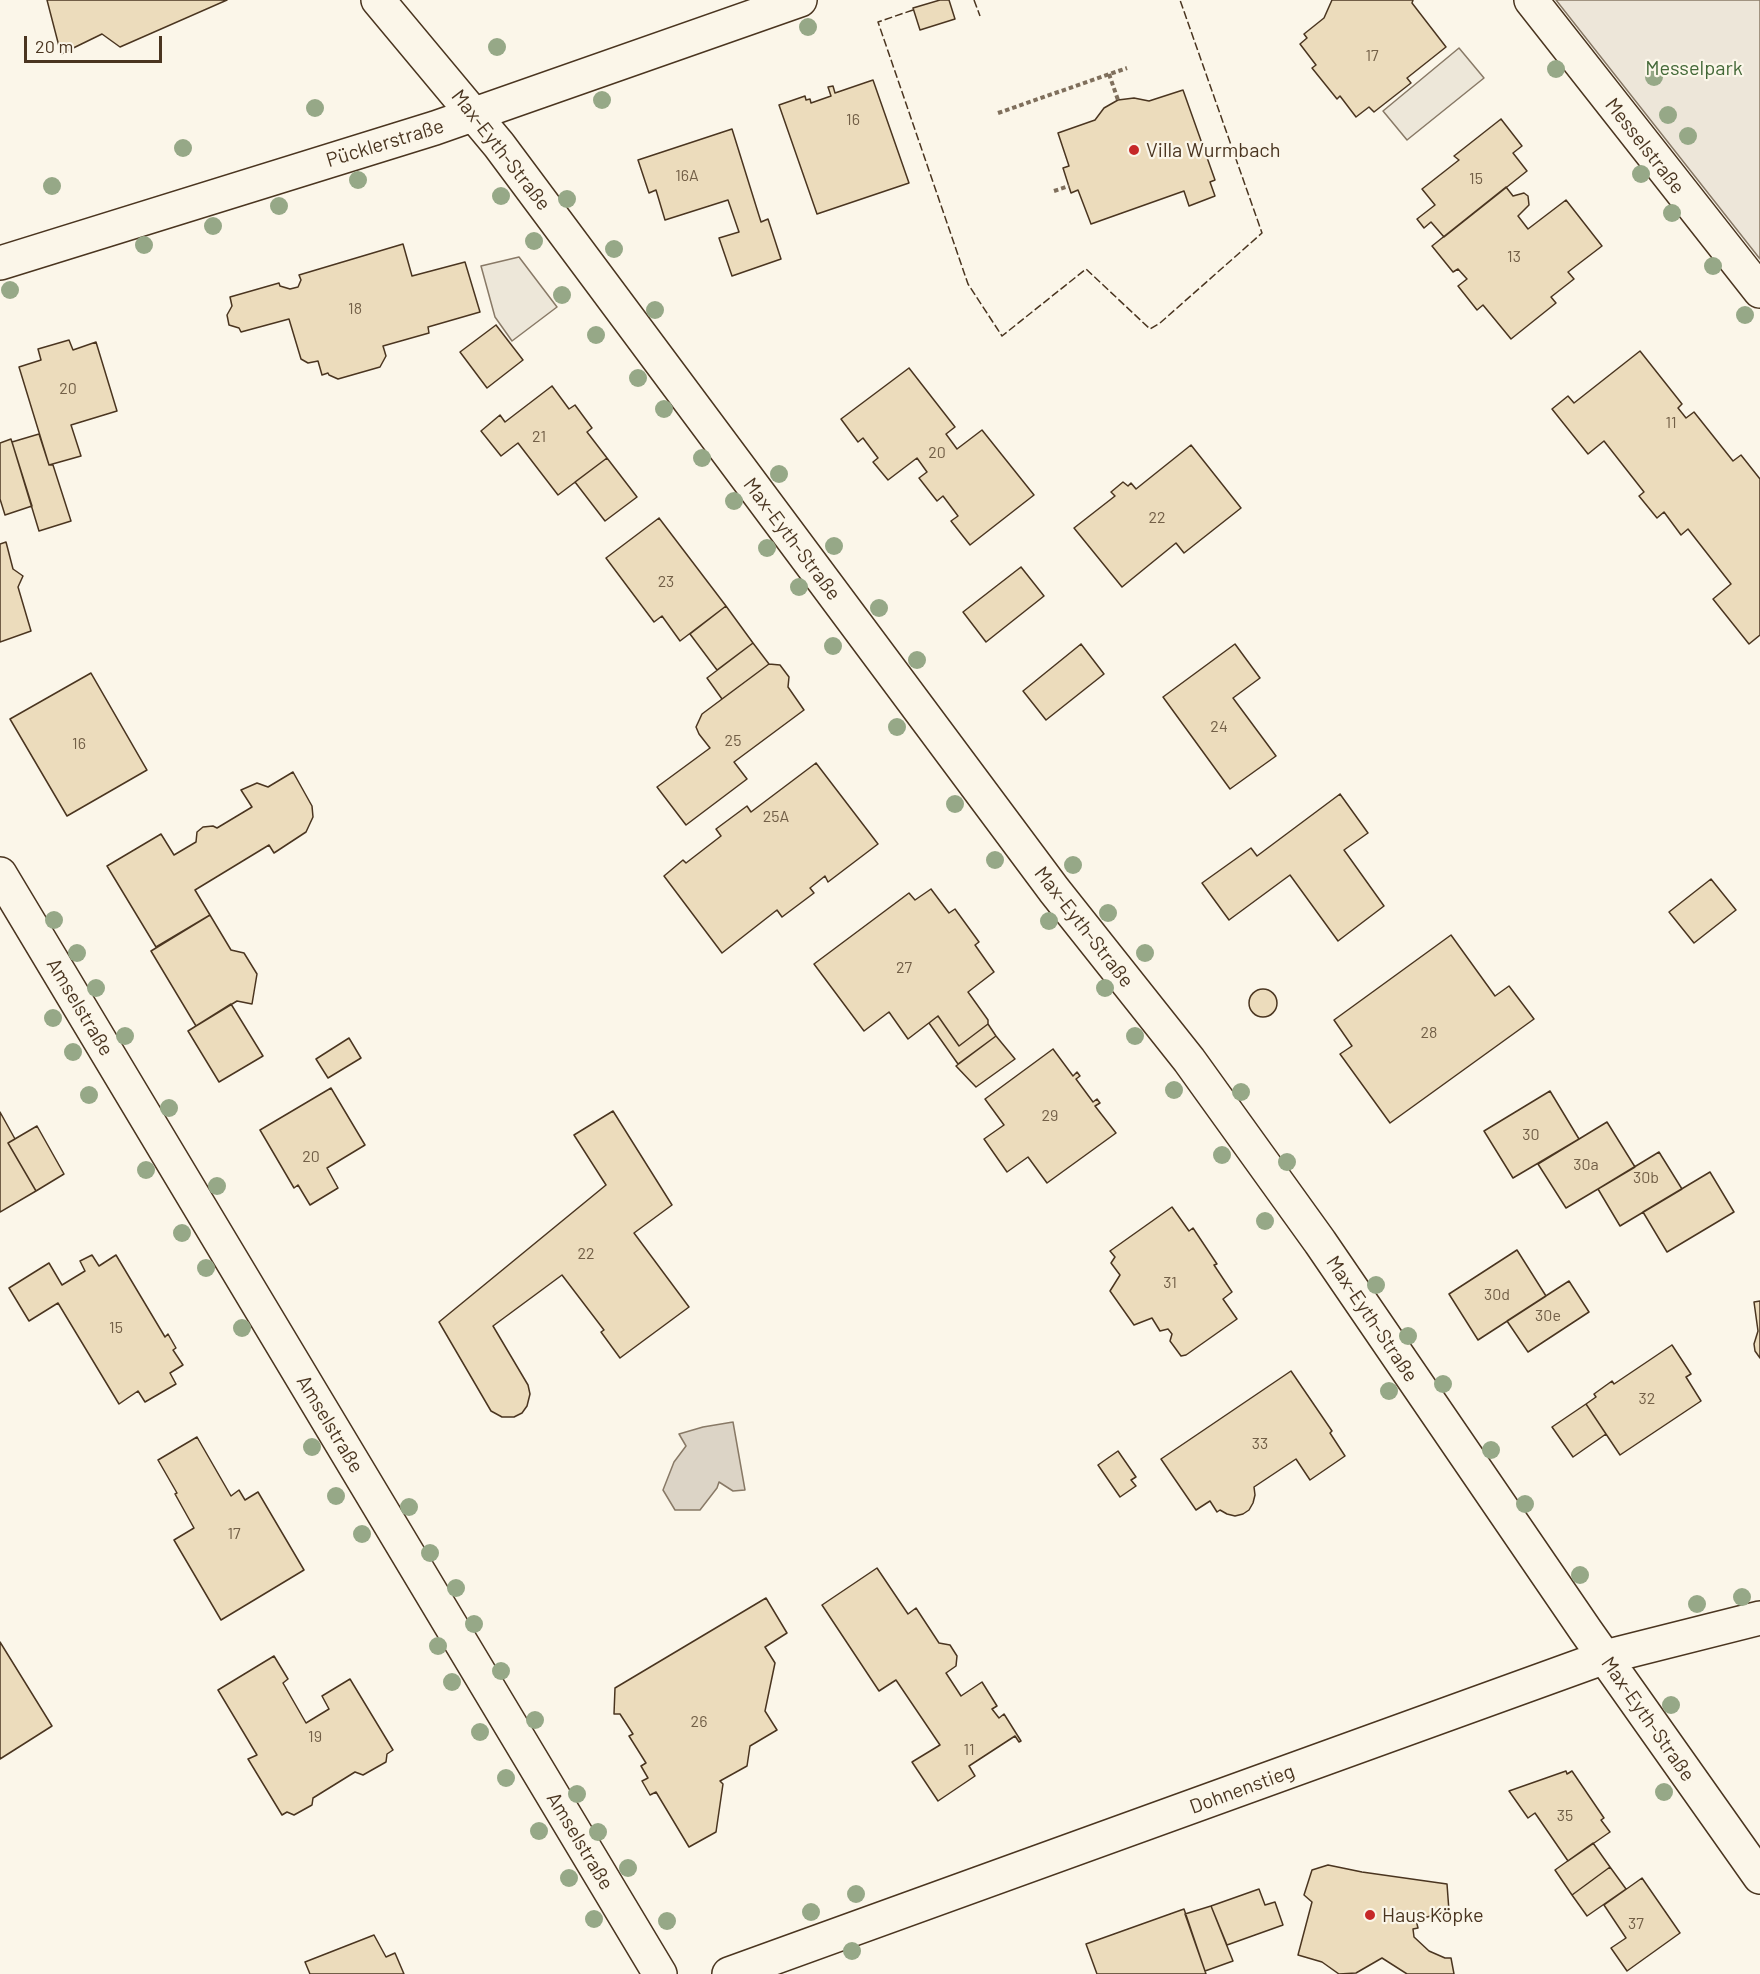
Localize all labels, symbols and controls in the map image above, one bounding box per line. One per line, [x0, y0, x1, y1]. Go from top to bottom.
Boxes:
scale bar [27, 24, 165, 62]
text: 20 m [35, 35, 73, 57]
house number: 17 [1365, 46, 1379, 66]
park label: Messelpark [1645, 56, 1743, 80]
street label: Max-Eyth-Straße [446, 85, 556, 215]
street label: Messelstraße [1600, 93, 1690, 199]
house number: 16 [846, 110, 860, 130]
street label: Pücklerstraße [323, 114, 447, 172]
place label: Villa Wurmbach [1146, 138, 1281, 162]
marker: Villa Wurmbach [1127, 143, 1141, 157]
house number: 16A [675, 166, 699, 186]
house number: 15 [1469, 169, 1483, 189]
house number: 13 [1507, 247, 1521, 267]
house number: 18 [348, 299, 362, 319]
house number: 20 [59, 379, 77, 399]
house number: 11 [1665, 413, 1677, 433]
house number: 21 [532, 427, 546, 447]
house number: 20 [928, 443, 946, 463]
street label: Max-Eyth-Straße [738, 473, 846, 605]
house number: 22 [1148, 508, 1166, 528]
house number: 23 [658, 572, 674, 592]
house number: 24 [1210, 717, 1228, 737]
house number: 25 [725, 731, 741, 751]
house number: 16 [72, 734, 86, 754]
house number: 25A [763, 807, 789, 827]
street label: Max-Eyth-Straße [1029, 862, 1139, 992]
street label: Amselstraße [41, 954, 119, 1060]
house number: 27 [896, 958, 912, 978]
house number: 28 [1421, 1023, 1437, 1043]
house number: 29 [1042, 1106, 1058, 1126]
house number: 30 [1522, 1125, 1540, 1145]
house number: 20 [302, 1147, 320, 1167]
house number: 30a [1573, 1155, 1599, 1175]
house number: 30b [1633, 1168, 1659, 1188]
house number: 22 [577, 1244, 595, 1264]
street label: Max-Eyth-Straße [1321, 1251, 1423, 1387]
house number: 31 [1163, 1273, 1177, 1293]
house number: 30d [1484, 1285, 1510, 1305]
house number: 30e [1535, 1306, 1561, 1326]
house number: 15 [109, 1318, 123, 1338]
street label: Amselstraße [291, 1371, 369, 1477]
house number: 32 [1639, 1389, 1655, 1409]
house number: 33 [1252, 1434, 1268, 1454]
house number: 17 [227, 1524, 241, 1544]
street label: Max-Eyth-Straße [1596, 1652, 1700, 1786]
house number: 26 [691, 1712, 707, 1732]
house number: 19 [308, 1727, 322, 1747]
house number: 11 [963, 1740, 975, 1760]
street label: Dohnenstieg [1186, 1759, 1298, 1819]
street label: Amselstraße [541, 1788, 619, 1894]
house number: 35 [1557, 1806, 1573, 1826]
place label: Haus Köpke [1382, 1903, 1484, 1927]
marker: Haus Köpke [1363, 1908, 1377, 1922]
house number: 37 [1628, 1914, 1644, 1934]

